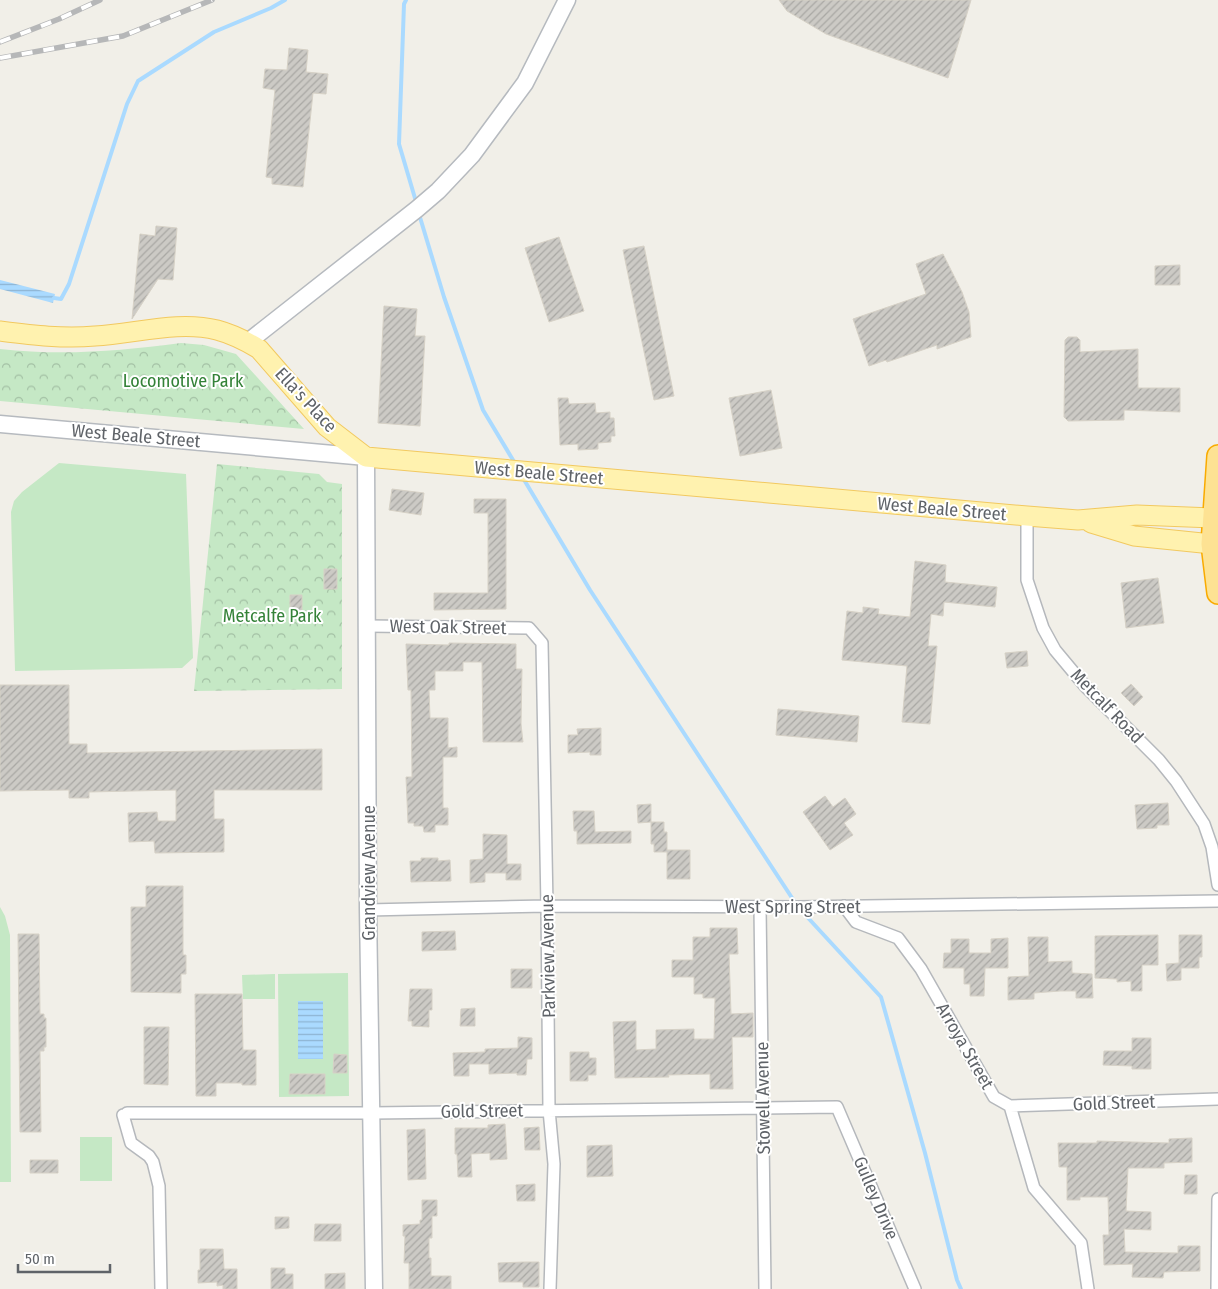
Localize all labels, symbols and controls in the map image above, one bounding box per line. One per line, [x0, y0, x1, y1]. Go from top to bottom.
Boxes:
street label: Ella's Place [270, 363, 342, 437]
park label: Locomotive Park [123, 370, 244, 392]
street label: West Beale Street [71, 419, 201, 453]
street label: West Beale Street [474, 456, 604, 490]
street label: West Beale Street [877, 492, 1007, 526]
park label: Metcalfe Park [223, 605, 322, 627]
street label: West Oak Street [389, 615, 507, 639]
street label: Metcalf Road [1066, 664, 1148, 748]
street label: Grandview Avenue [358, 805, 380, 941]
street label: Parkview Avenue [536, 894, 560, 1018]
street label: West Spring Street [725, 896, 861, 918]
street label: Arroya Street [931, 999, 999, 1093]
street label: Stowell Avenue [751, 1041, 775, 1154]
street label: Gold Street [1072, 1091, 1156, 1115]
street label: Gold Street [441, 1099, 524, 1123]
street label: Gulley Drive [849, 1153, 903, 1243]
scale bar [18, 1242, 110, 1274]
text: 50 m [25, 1250, 55, 1268]

